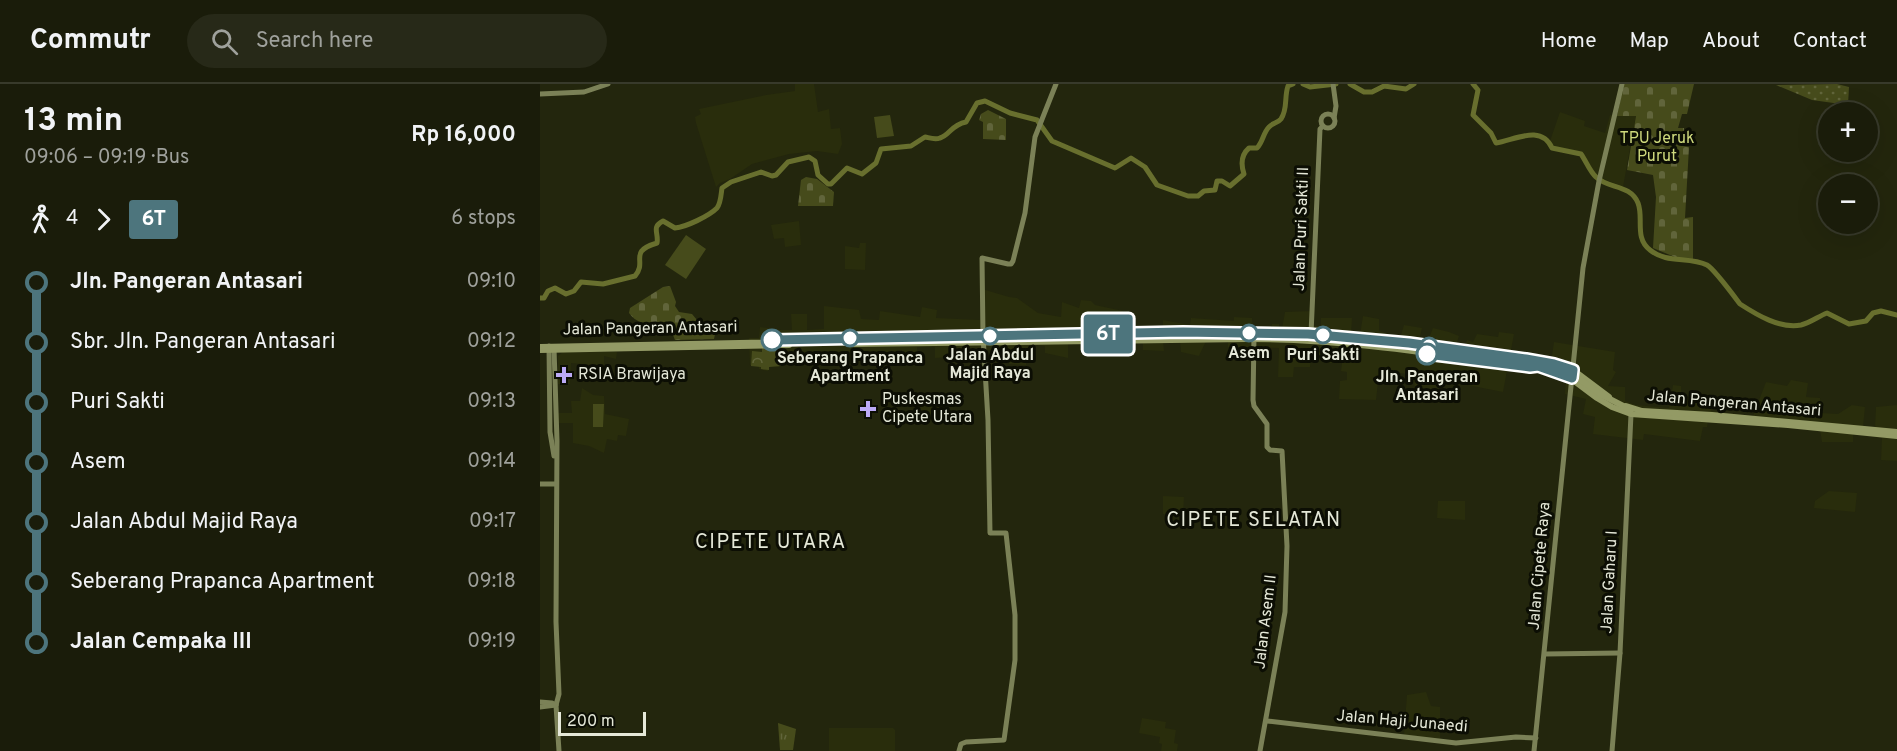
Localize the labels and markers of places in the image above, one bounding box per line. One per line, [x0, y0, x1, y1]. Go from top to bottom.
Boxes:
marker: Asem [1240, 324, 1258, 342]
marker: Puri Sakti [1314, 326, 1332, 344]
marker: Jalan Abdul Majid Raya [981, 327, 999, 345]
unlabelled marker [761, 329, 783, 351]
marker: Seberang Prapanca Apartment [841, 329, 859, 347]
unlabelled marker [1420, 337, 1438, 355]
marker: Jln. Pangeran Antasari [1416, 343, 1438, 365]
place label: Asem [1228, 344, 1270, 364]
place label: Jalan Abdul Majid Raya [946, 346, 1034, 384]
place label: Puri Sakti [1287, 346, 1359, 366]
place label: Seberang Prapanca Apartment [777, 349, 923, 387]
place label: RSIA Brawijaya [578, 365, 686, 385]
marker: RSIA Brawijaya [555, 366, 573, 384]
place label: Jln. Pangeran Antasari [1376, 368, 1478, 406]
place label: Puskesmas Cipete Utara [882, 390, 972, 428]
marker: Puskesmas Cipete Utara [859, 400, 877, 418]

